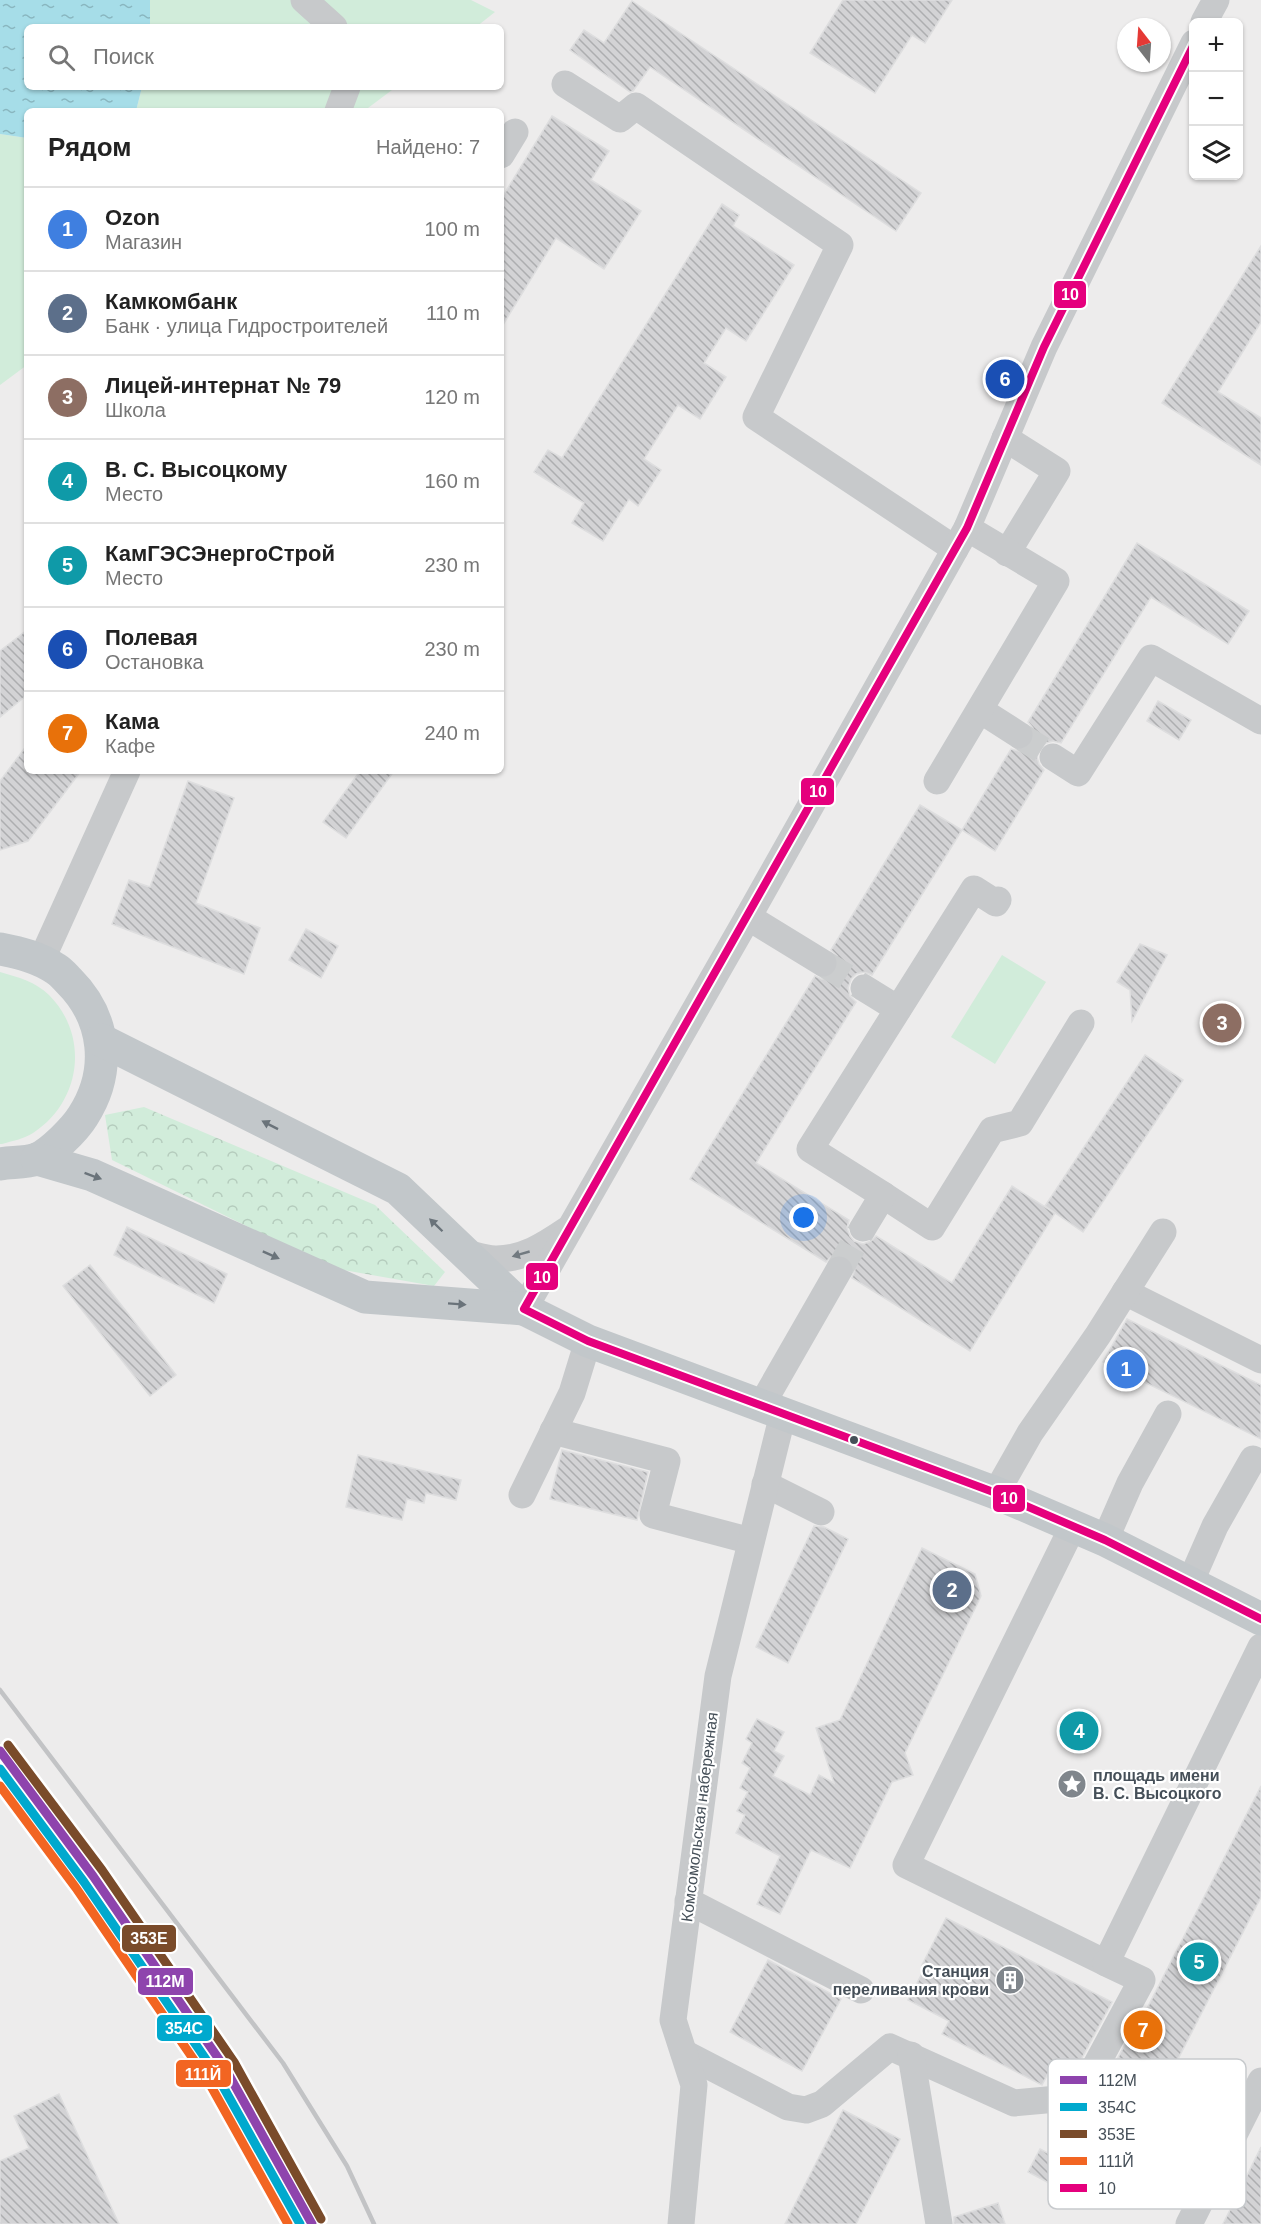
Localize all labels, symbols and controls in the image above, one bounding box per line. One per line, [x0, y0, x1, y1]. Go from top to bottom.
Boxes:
north arrow [1117, 18, 1171, 72]
map controls [1189, 18, 1243, 180]
button: + [1189, 18, 1243, 72]
search box [24, 24, 504, 90]
icon: search [45, 41, 78, 74]
text: Поиск [93, 44, 154, 69]
button: − [1189, 72, 1243, 126]
button: layers [1189, 126, 1243, 180]
text: Рядом [48, 132, 131, 162]
text: Найдено: 7 [376, 136, 480, 158]
text: Ozon [105, 205, 160, 230]
text: 1 [62, 218, 73, 240]
text: 100 m [424, 218, 480, 240]
text: Магазин [105, 231, 182, 253]
line badge: 10 [1053, 280, 1087, 309]
text: 10 [1061, 286, 1079, 303]
text: Камкомбанк [105, 289, 237, 314]
text: 2 [62, 302, 73, 324]
text: 110 m [426, 302, 480, 324]
text: Банк · улица Гидростроителей [105, 315, 388, 337]
pin: 6 [986, 356, 1024, 401]
text: Лицей-интернат № 79 [105, 373, 341, 398]
text: 3 [62, 386, 73, 408]
text: 120 m [424, 386, 480, 408]
text: Школа [105, 399, 166, 421]
text: В. С. Высоцкому [105, 457, 287, 482]
text: 4 [62, 470, 73, 492]
text: 160 m [424, 470, 480, 492]
text: Место [105, 483, 163, 505]
text: КамГЭСЭнергоСтрой [105, 541, 335, 566]
text: 5 [62, 554, 73, 576]
text: 230 m [424, 554, 480, 576]
text: Место [105, 567, 163, 589]
text: Полевая [105, 625, 198, 650]
text: 6 [62, 638, 73, 660]
text: 230 m [424, 638, 480, 660]
text: Остановка [105, 651, 204, 673]
text: Кама [105, 709, 159, 734]
text: 7 [62, 722, 73, 744]
text: 240 m [424, 722, 480, 744]
text: Кафе [105, 735, 155, 757]
line badge: 10 [800, 777, 835, 806]
text: 10 [809, 783, 827, 800]
pin: 3 [1202, 1000, 1242, 1046]
one-way arrow [262, 1121, 279, 1130]
one-way arrow [84, 1172, 102, 1182]
your location [789, 1203, 818, 1232]
one-way arrow [429, 1219, 444, 1232]
one-way arrow [263, 1250, 281, 1260]
one-way arrow [512, 1250, 530, 1259]
line badge: 10 [525, 1262, 559, 1291]
text: 10 [533, 1269, 551, 1286]
one-way arrow [448, 1299, 467, 1309]
pin: 1 [1106, 1346, 1146, 1392]
unlabelled marker [848, 1434, 860, 1446]
line badge: 10 [992, 1484, 1026, 1513]
text: 10 [1000, 1490, 1018, 1507]
pin: 2 [932, 1568, 972, 1612]
pin: 4 [1060, 1708, 1098, 1754]
street label: Комсомольская набережная [678, 1711, 721, 1923]
place label: площадь имени В. С. Высоцкого [1093, 1767, 1222, 1802]
place icon: площадь имени В. С. Высоцкого [1056, 1768, 1088, 1800]
line badge: 353Е [121, 1924, 177, 1953]
text: 353Е [130, 1930, 168, 1947]
pin: 5 [1180, 1940, 1218, 1984]
place label: Станция переливания крови [833, 1963, 989, 1998]
building icon: Станция переливания крови [994, 1964, 1026, 1996]
line badge: 112М [137, 1967, 194, 1996]
text: 112М [145, 1973, 185, 1990]
pin: 7 [1124, 2008, 1162, 2052]
line badge: 354С [156, 2014, 213, 2042]
text: 354С [165, 2020, 204, 2037]
line badge: 111Й [175, 2059, 232, 2088]
legend [1048, 2059, 1246, 2209]
text: 111Й [185, 2065, 221, 2083]
text: 112М [1098, 2072, 1137, 2089]
text: 354С [1098, 2099, 1136, 2116]
text: 353Е [1098, 2126, 1135, 2143]
text: 111Й [1098, 2152, 1134, 2170]
text: 10 [1098, 2180, 1116, 2197]

